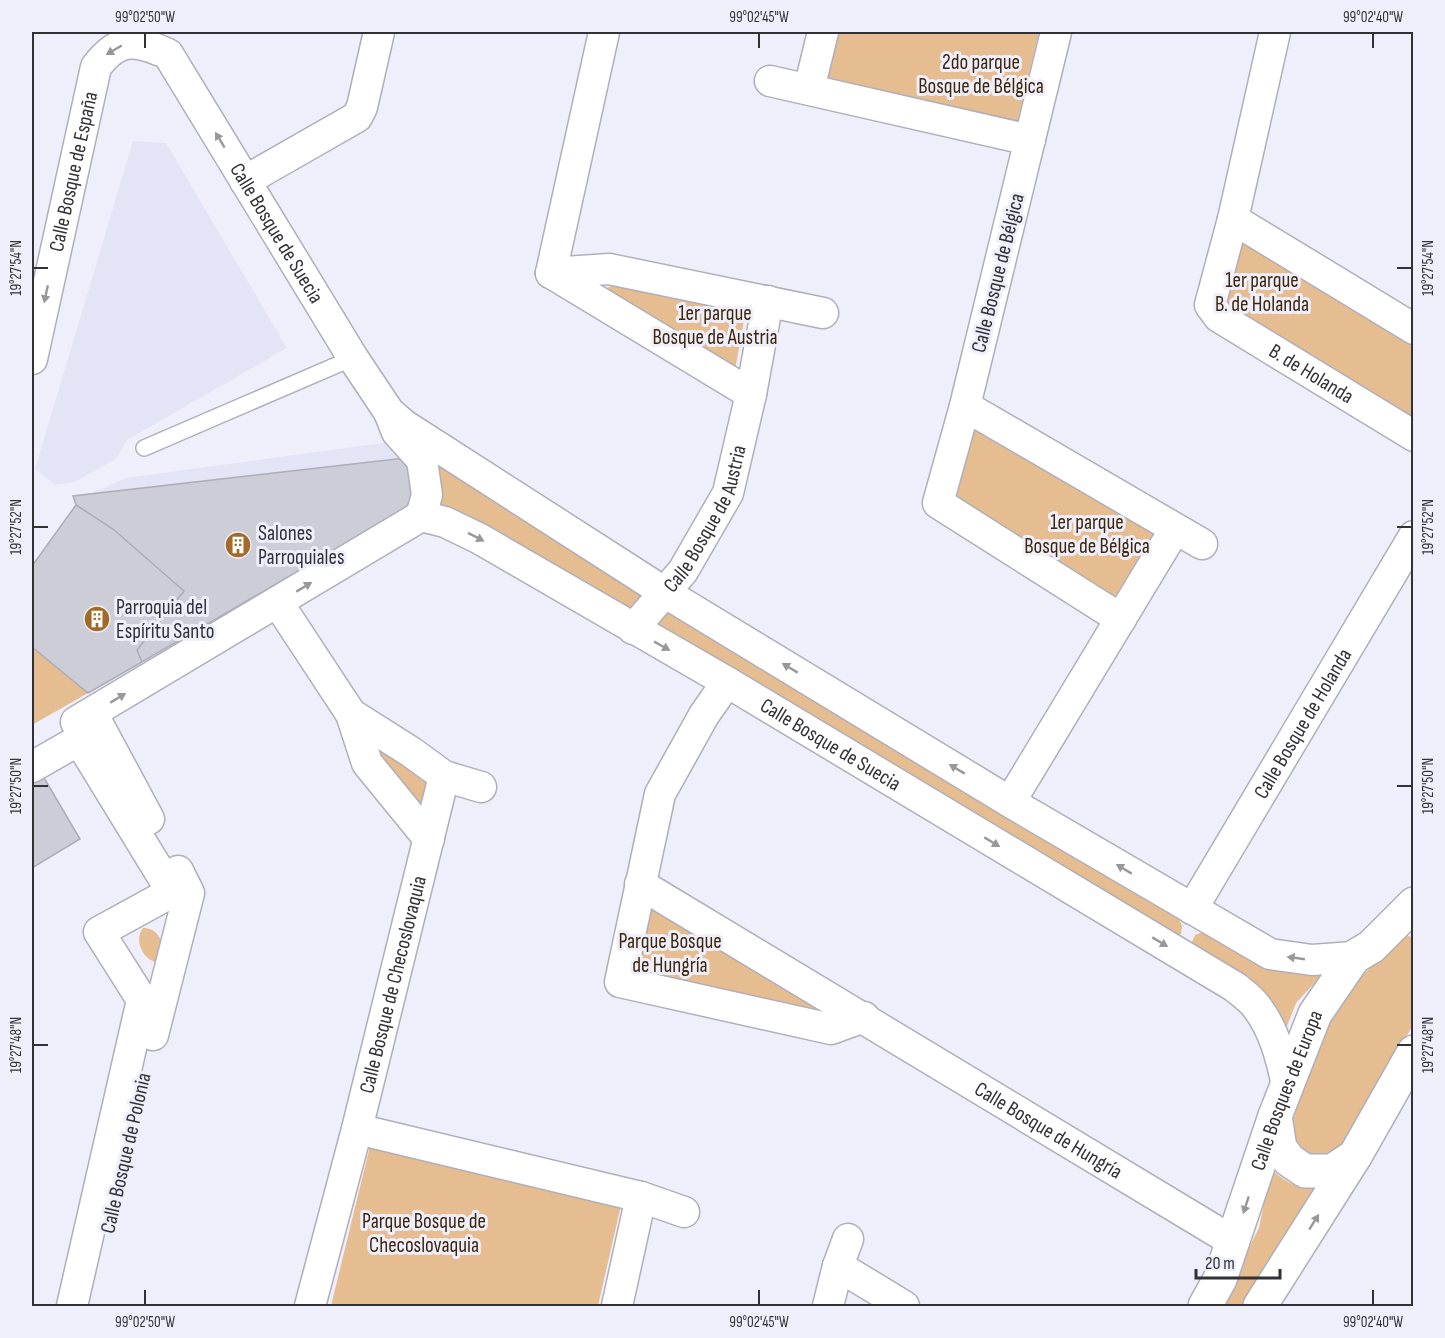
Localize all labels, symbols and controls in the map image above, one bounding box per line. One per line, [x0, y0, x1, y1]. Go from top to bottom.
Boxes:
text: 99°02'50"W [115, 8, 175, 27]
text: 99°02'45"W [729, 8, 789, 27]
text: 99°02'40"W [1343, 8, 1403, 27]
one-way arrow [105, 45, 122, 55]
park label: 2do parque Bosque de Bélgica [918, 50, 1044, 99]
street label: Calle Bosque de España [43, 89, 103, 254]
one-way arrow [215, 132, 226, 148]
street label: Calle Bosque de Suecia [225, 158, 329, 308]
street label: Calle Bosque de Bélgica [966, 191, 1030, 355]
text: 19°27'54"N [7, 240, 26, 296]
text: 19°27'54"N [1419, 240, 1438, 296]
park label: 1er parque B. de Holanda [1215, 268, 1309, 317]
one-way arrow [41, 285, 50, 304]
park label: 1er parque Bosque de Austria [652, 301, 778, 350]
street label: B. de Holanda [1265, 338, 1358, 409]
street label: Calle Bosque de Austria [658, 443, 751, 597]
text: 19°27'52"N [7, 499, 26, 555]
text: 19°27'52"N [1419, 499, 1438, 555]
park label: 1er parque Bosque de Bélgica [1024, 510, 1150, 559]
place label: Salones Parroquiales [258, 521, 345, 570]
building icon: Salones Parroquiales [223, 530, 253, 560]
one-way arrow [467, 532, 484, 542]
one-way arrow [296, 582, 312, 593]
place label: Parroquia del Espíritu Santo [116, 595, 214, 644]
building icon: Parroquia del Espíritu Santo [82, 604, 112, 634]
one-way arrow [654, 641, 671, 651]
street label: Calle Bosque de Holanda [1248, 644, 1357, 803]
one-way arrow [782, 663, 798, 674]
one-way arrow [110, 692, 126, 703]
street label: Calle Bosque de Suecia [756, 692, 906, 796]
text: 19°27'50"N [7, 758, 26, 814]
text: 19°27'50"N [1419, 758, 1438, 814]
one-way arrow [949, 764, 965, 775]
one-way arrow [984, 836, 1001, 846]
one-way arrow [1116, 864, 1132, 875]
street label: Calle Bosque de Checoslovaquia [354, 873, 431, 1096]
park label: Parque Bosque de Hungría [618, 929, 722, 978]
one-way arrow [1152, 936, 1168, 947]
one-way arrow [1287, 953, 1306, 963]
street label: Calle Bosques de Europa [1245, 1007, 1328, 1174]
text: 19°27'48"N [7, 1017, 26, 1073]
text: 19°27'48"N [1419, 1017, 1438, 1073]
street label: Calle Bosque de Polonia [95, 1070, 157, 1236]
street label: Calle Bosque de Hungría [970, 1076, 1127, 1184]
one-way arrow [1241, 1196, 1250, 1214]
park label: Parque Bosque de Checoslovaquia [362, 1209, 486, 1258]
one-way arrow [1308, 1213, 1319, 1230]
scale bar [1196, 1242, 1280, 1280]
text: 20 m [1205, 1253, 1235, 1274]
text: 99°02'50"W [115, 1313, 175, 1332]
text: 99°02'45"W [729, 1313, 789, 1332]
text: 99°02'40"W [1343, 1313, 1403, 1332]

